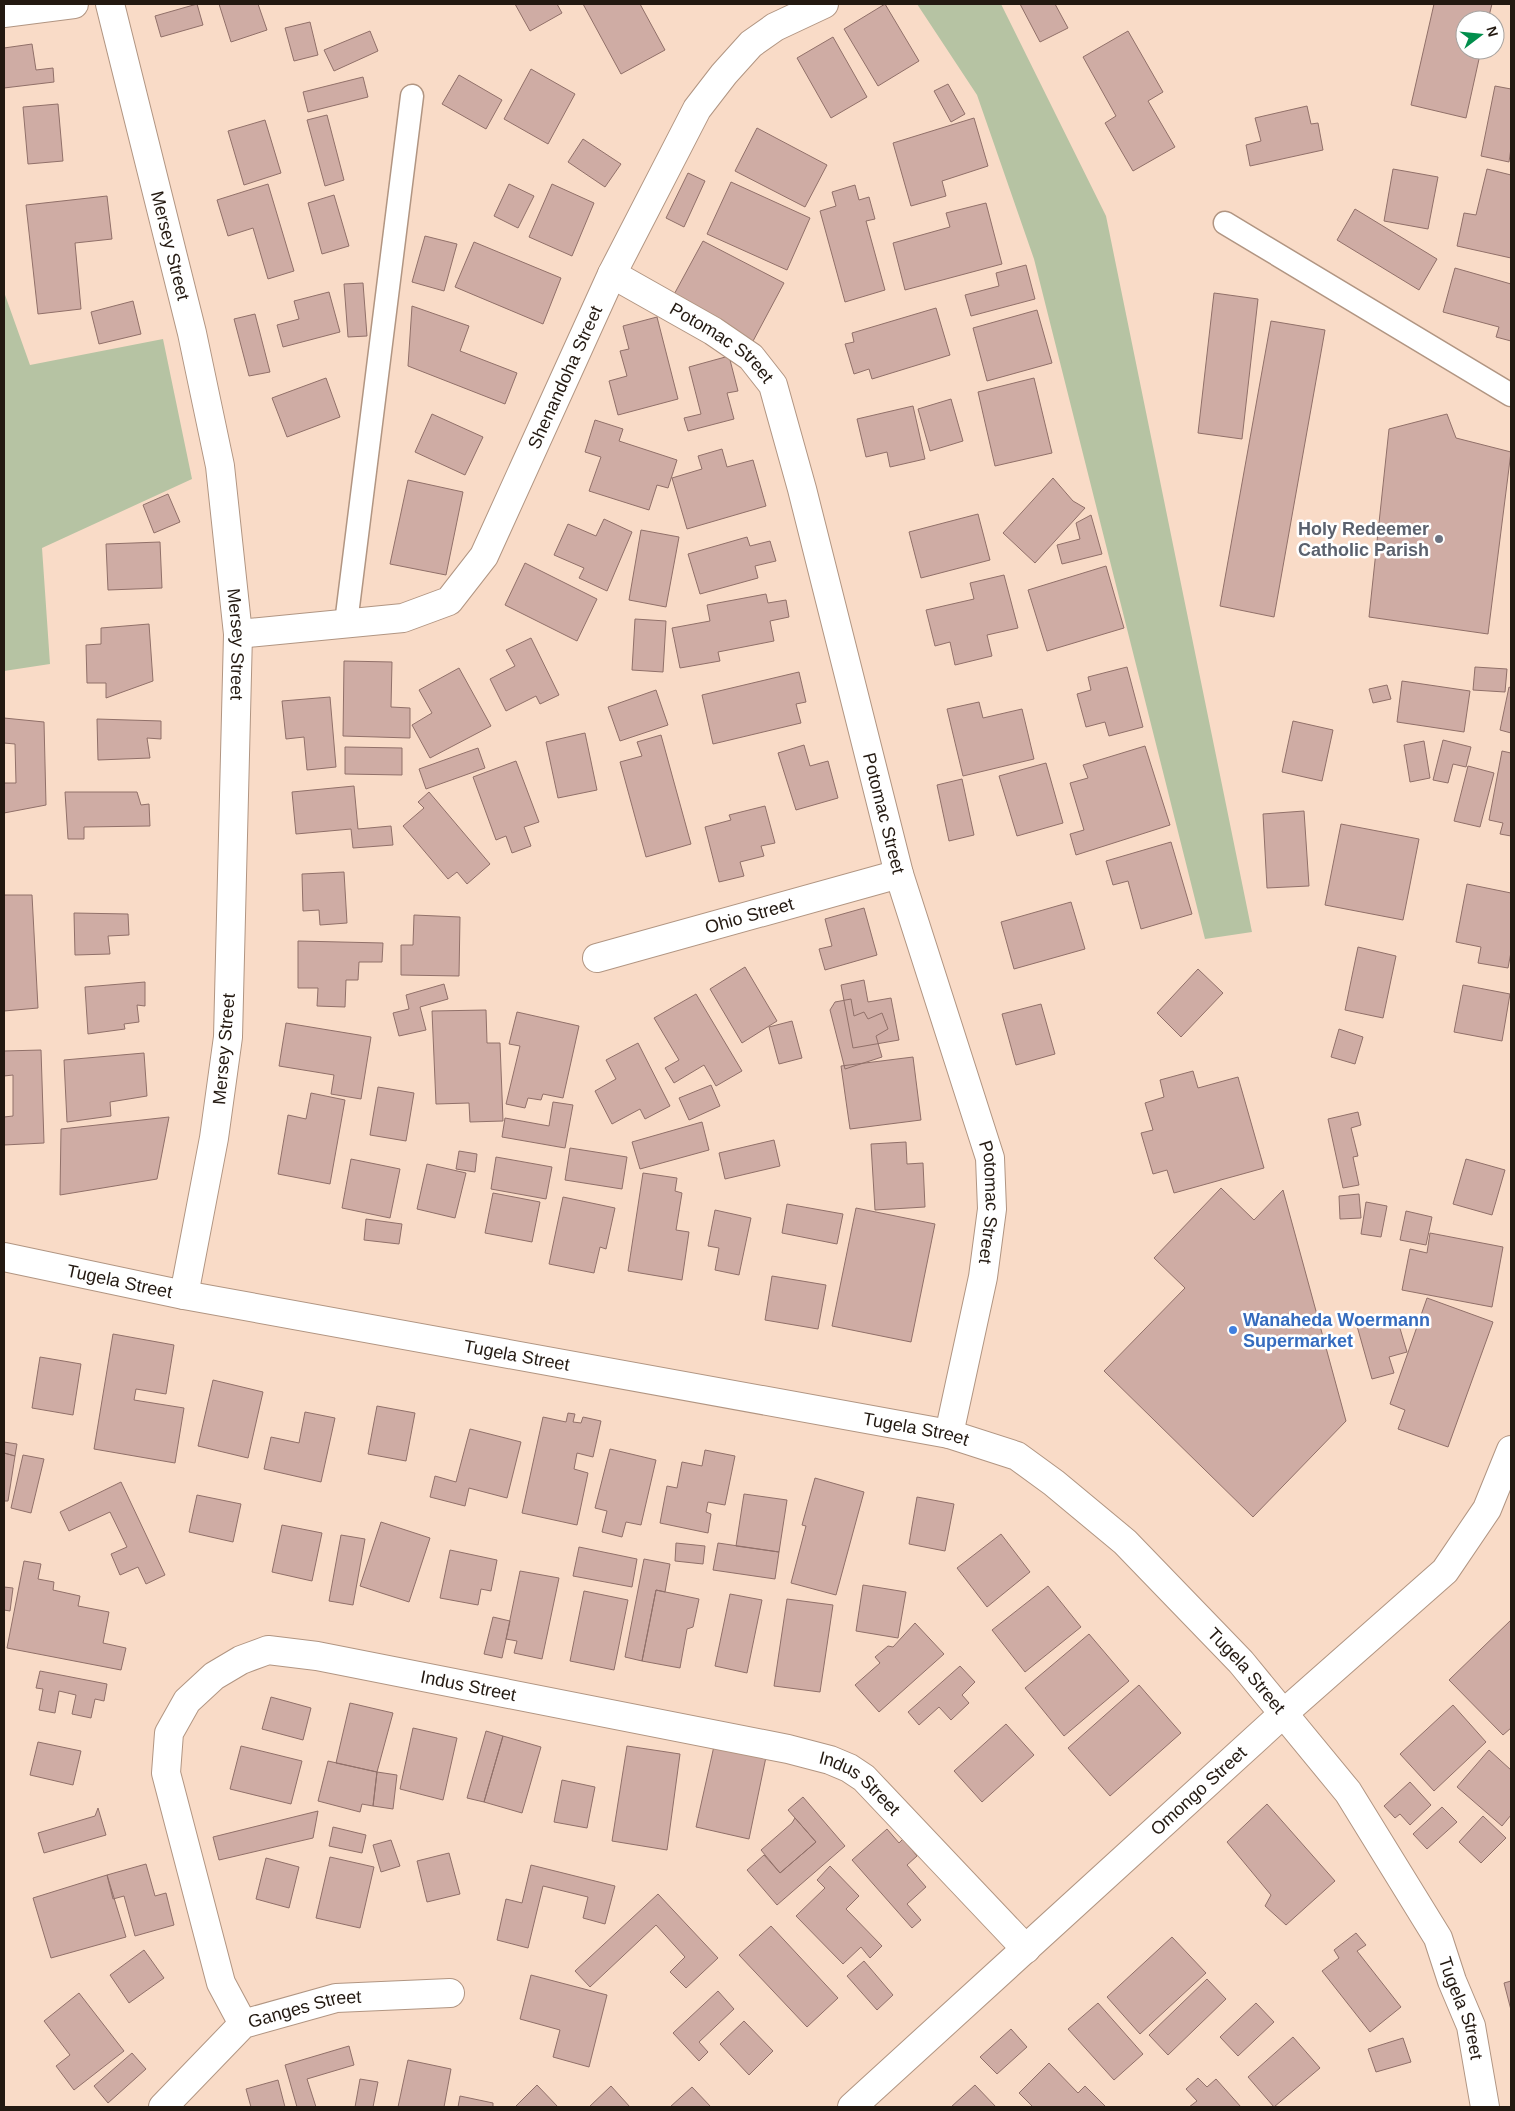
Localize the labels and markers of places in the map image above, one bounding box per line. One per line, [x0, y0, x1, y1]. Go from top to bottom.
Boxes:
place label: Holy Redeemer Catholic Parish [1298, 519, 1429, 560]
marker: Holy Redeemer Catholic Parish [1433, 533, 1445, 545]
place label: Wanaheda Woermann Supermarket [1243, 1310, 1430, 1351]
marker: Wanaheda Woermann Supermarket [1227, 1324, 1239, 1336]

